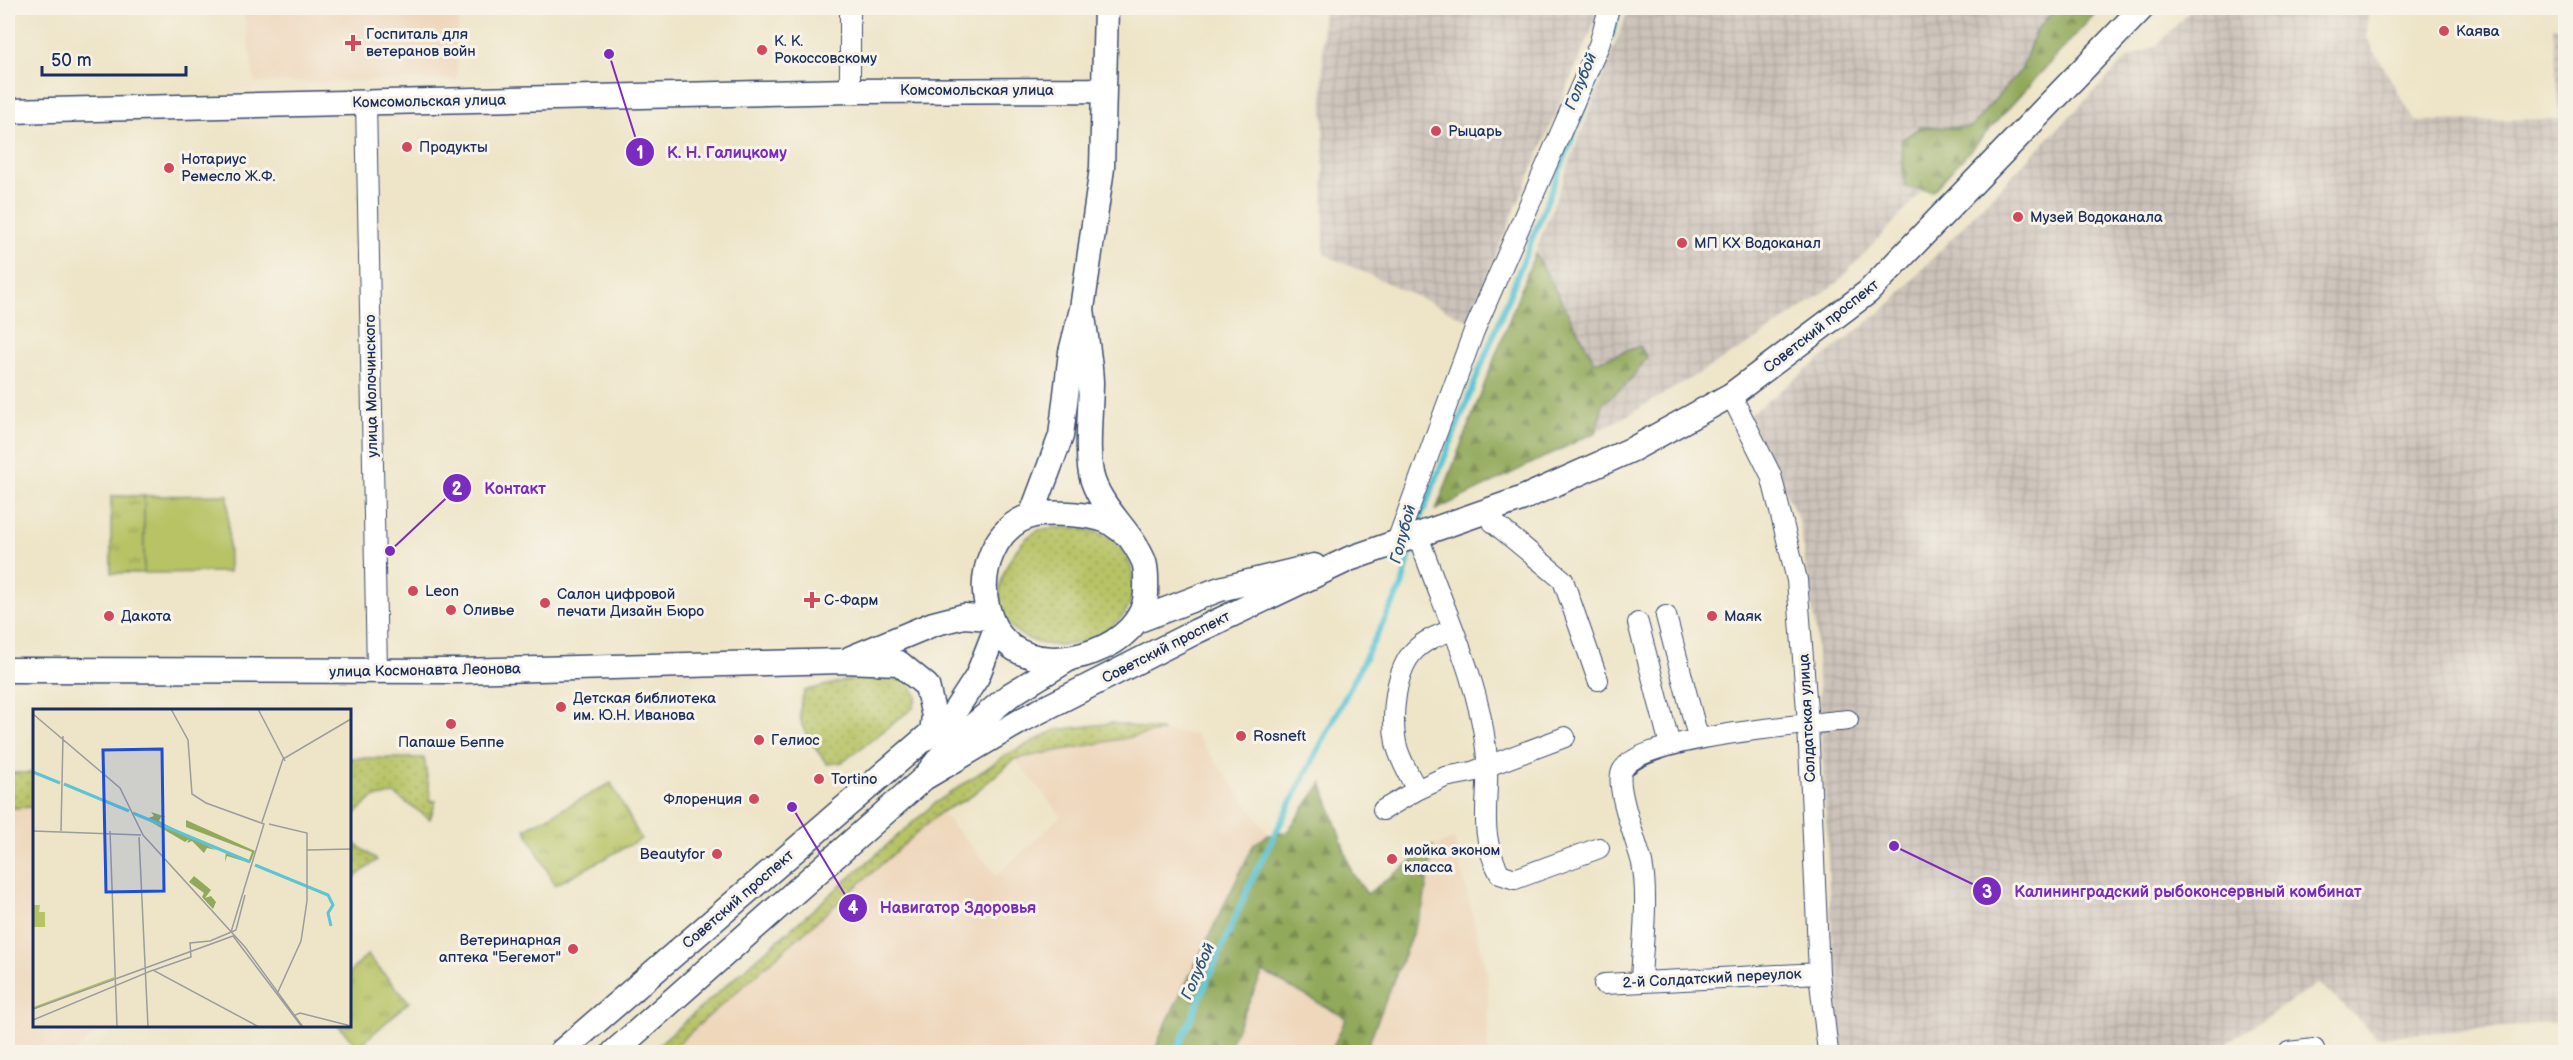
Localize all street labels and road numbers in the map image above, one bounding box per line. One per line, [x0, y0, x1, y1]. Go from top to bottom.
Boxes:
street label: Комсомольская улица [900, 81, 1054, 100]
street label: Комсомольская улица [352, 91, 506, 112]
street label: Советский проспект [1760, 275, 1883, 377]
street label: улица Молочинского [361, 314, 382, 458]
street label: Советский проспект [1099, 607, 1234, 688]
street label: Солдатская улица [1795, 653, 1820, 783]
street label: улица Космонавта Леонова [329, 659, 521, 682]
street label: Советский проспект [679, 846, 798, 953]
street label: 2-й Солдатский переулок [1622, 964, 1802, 993]

